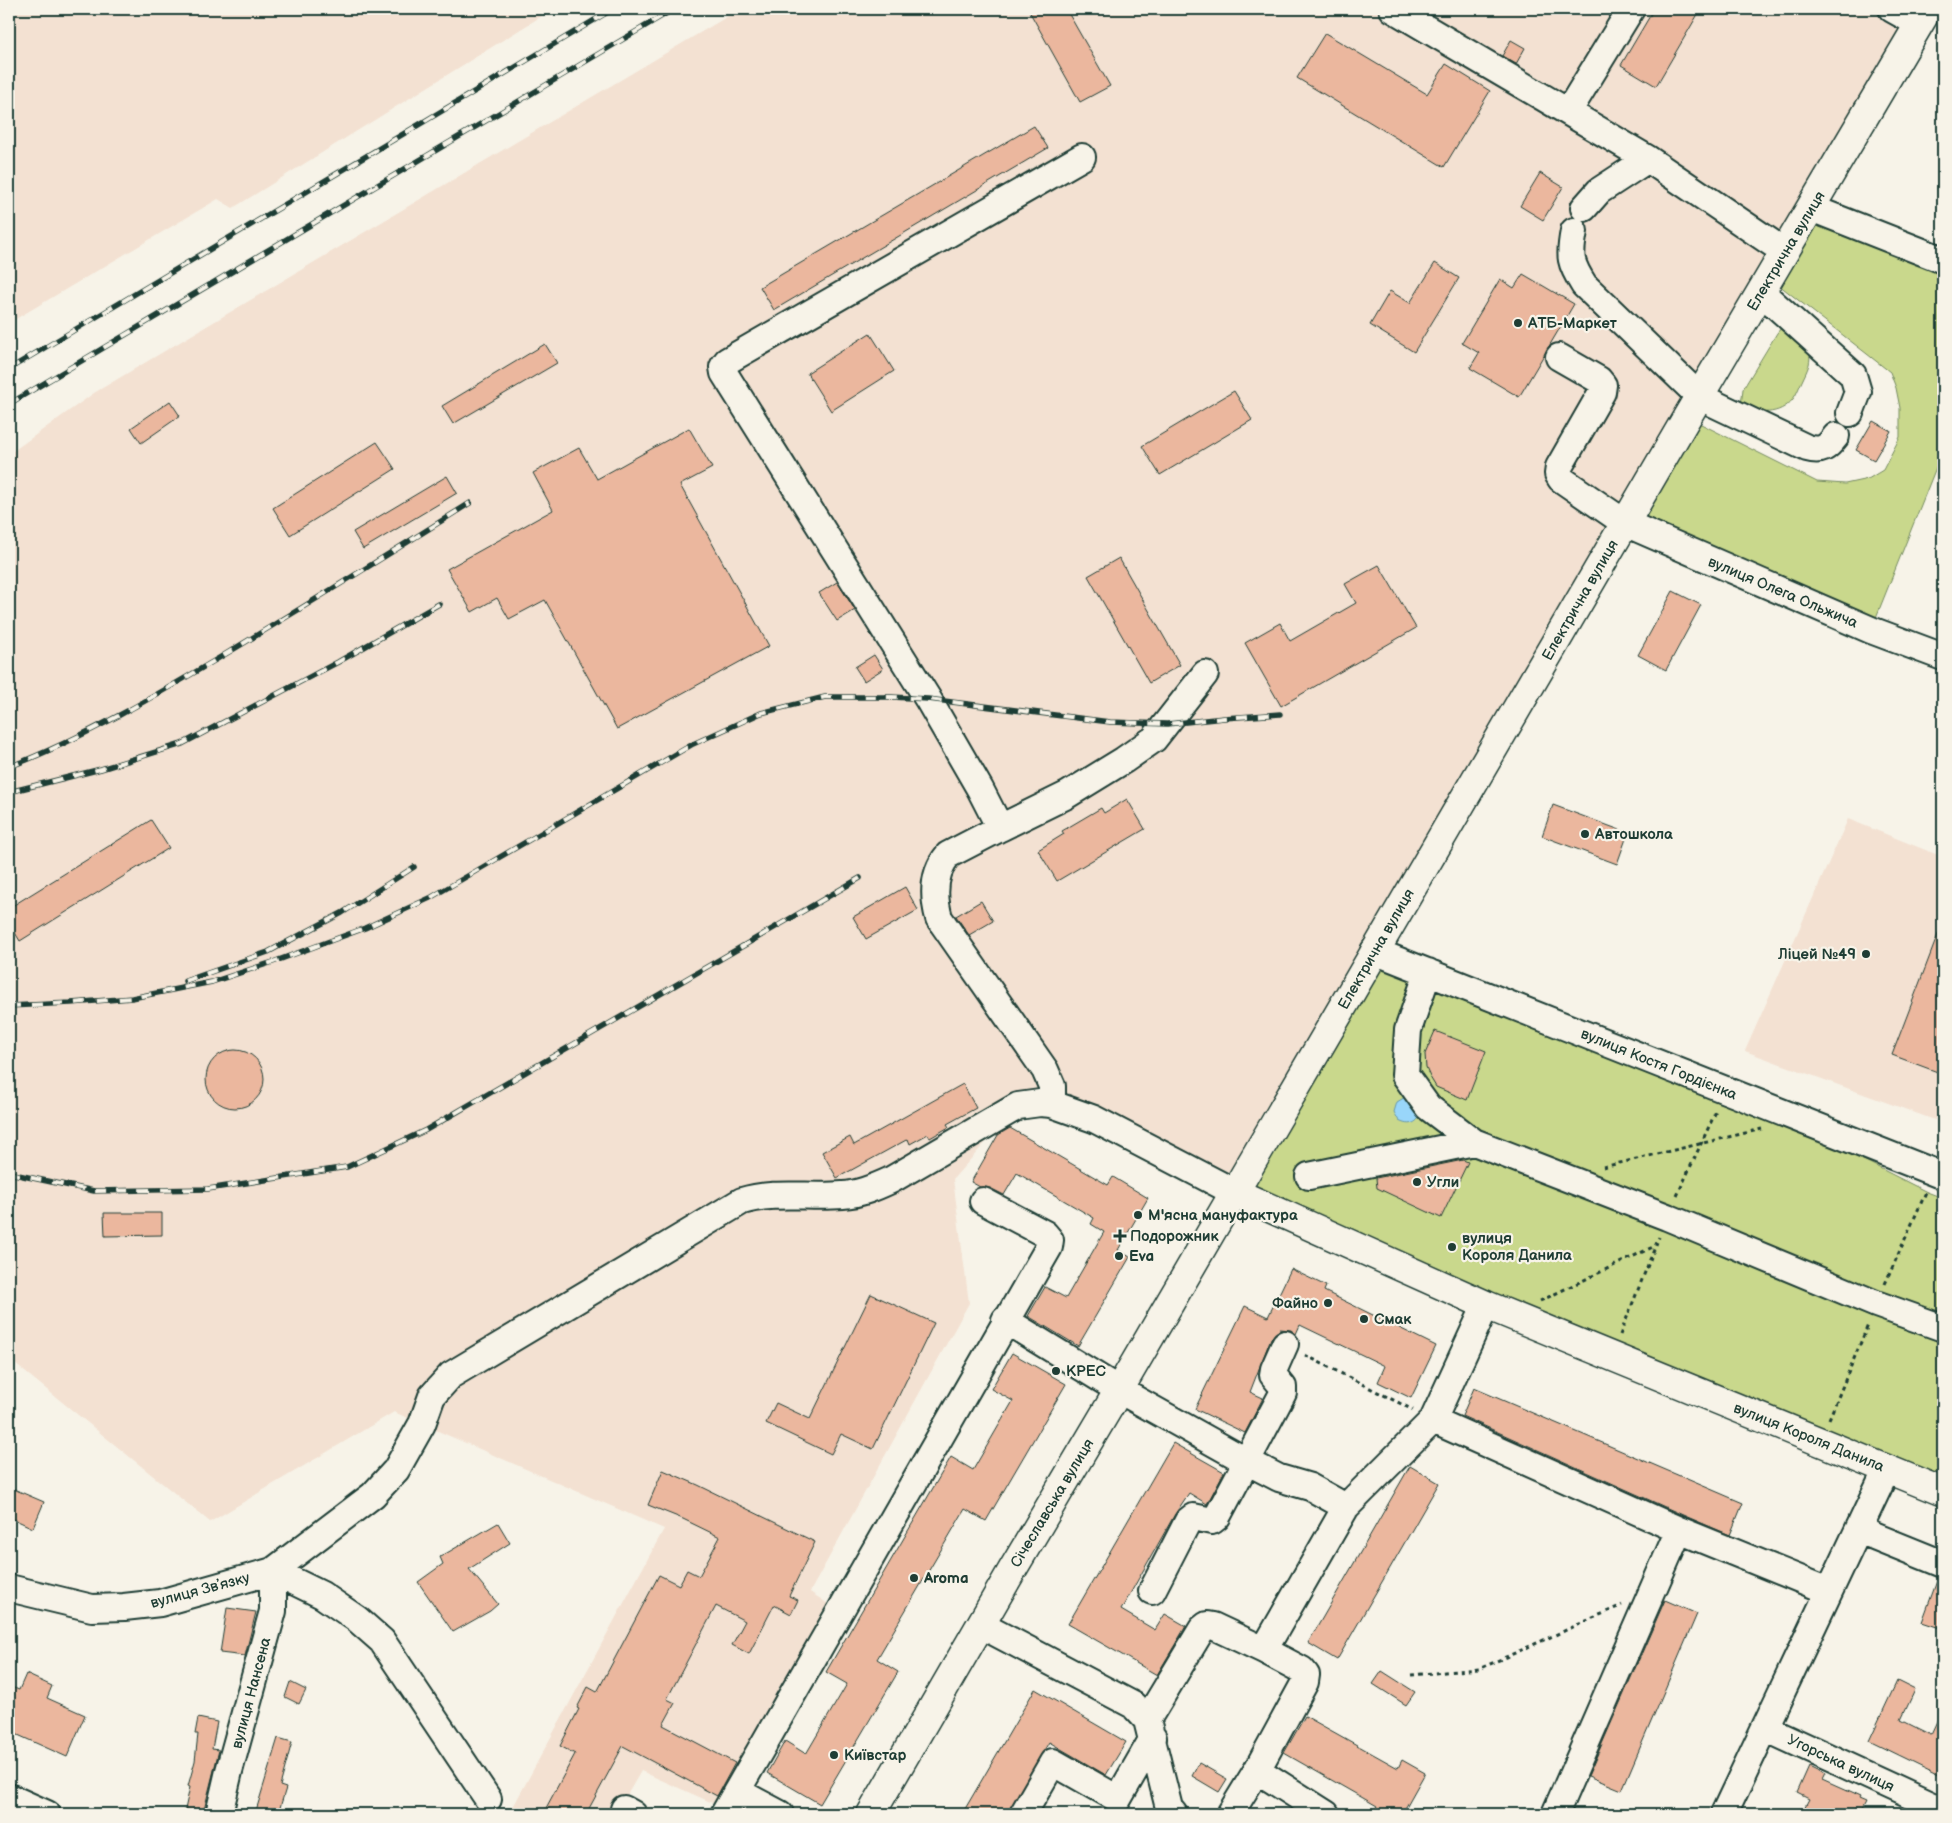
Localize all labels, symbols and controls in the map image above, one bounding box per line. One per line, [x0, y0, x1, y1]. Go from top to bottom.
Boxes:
street label: Електрична вулиця [1743, 188, 1830, 315]
place label: АТБ-Маркет [1527, 314, 1618, 333]
marker: АТБ-Маркет [1512, 317, 1524, 329]
street label: Електрична вулиця [1538, 536, 1623, 664]
street label: вулиця Олега Ольжича [1705, 552, 1861, 633]
place label: Автошкола [1594, 825, 1673, 844]
marker: Автошкола [1579, 828, 1591, 840]
street label: Електрична вулиця [1334, 885, 1419, 1013]
place label: Ліцей №49 [1777, 945, 1856, 964]
marker: Ліцей №49 [1860, 948, 1872, 960]
street label: вулиця Костя Гордієнка [1578, 1024, 1740, 1105]
place label: Угли [1427, 1173, 1459, 1192]
marker: Угли [1411, 1176, 1423, 1188]
place label: М'ясна мануфактура [1148, 1206, 1298, 1225]
marker: М'ясна мануфактура [1132, 1209, 1144, 1221]
place label: Подорожник [1130, 1227, 1220, 1246]
place label: вулиця Короля Данила [1462, 1229, 1572, 1265]
marker: Подорожник [1114, 1230, 1126, 1242]
marker: вулиця Короля Данила [1446, 1241, 1458, 1253]
place label: Eva [1129, 1247, 1154, 1266]
marker: Eva [1113, 1250, 1125, 1262]
place label: Файно [1272, 1294, 1318, 1313]
marker: Файно [1322, 1297, 1334, 1309]
place label: Смак [1374, 1310, 1412, 1329]
marker: Смак [1358, 1313, 1370, 1325]
place label: КРЕС [1066, 1362, 1106, 1381]
marker: КРЕС [1050, 1365, 1062, 1377]
street label: вулиця Короля Данила [1731, 1398, 1887, 1477]
street label: Січеславська вулиця [1006, 1435, 1098, 1571]
street label: вулиця Звʼязку [148, 1568, 252, 1613]
place label: Aroma [923, 1569, 969, 1588]
marker: Aroma [908, 1572, 920, 1584]
street label: вулиця Нансена [227, 1635, 276, 1751]
street label: Угорська вулиця [1784, 1730, 1897, 1797]
place label: Київстар [844, 1746, 907, 1765]
marker: Київстар [828, 1749, 840, 1761]

